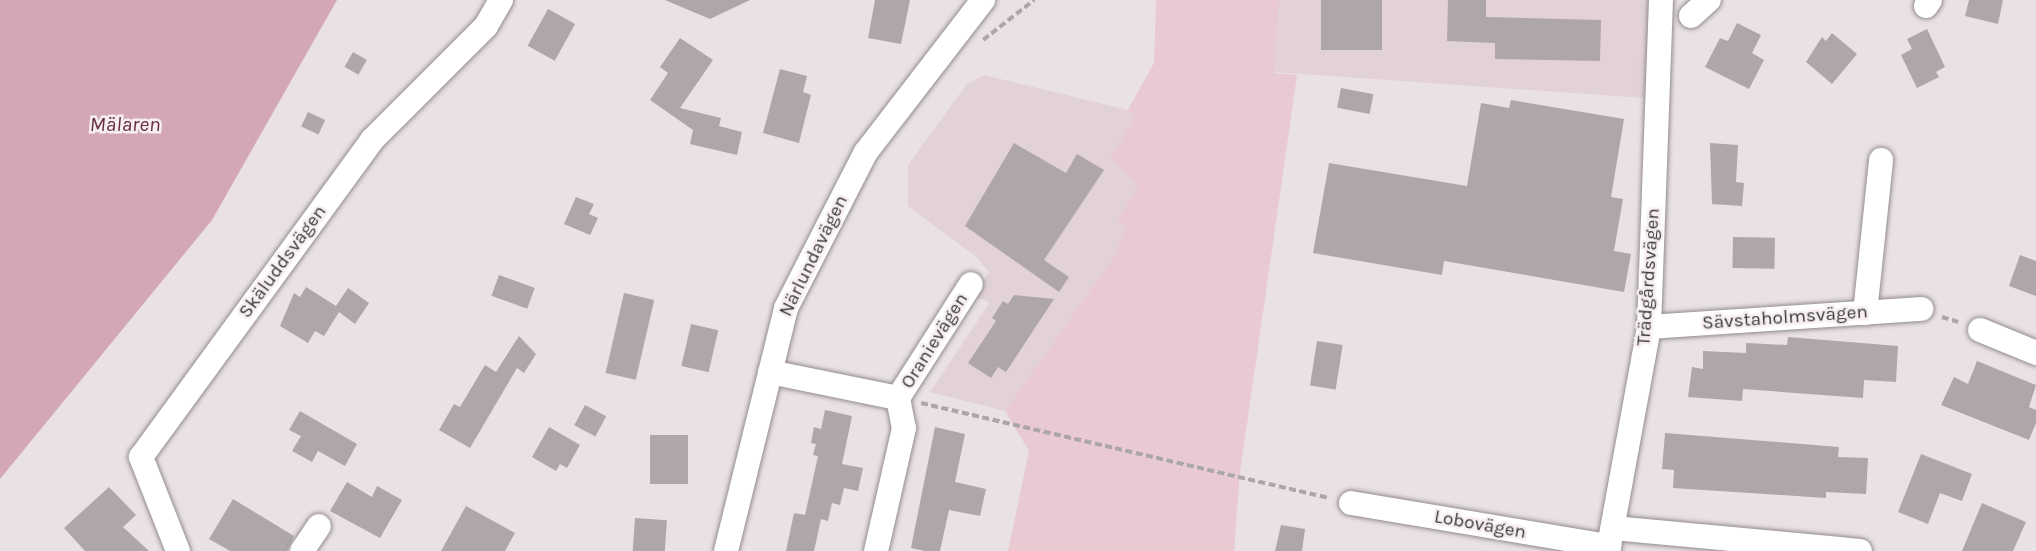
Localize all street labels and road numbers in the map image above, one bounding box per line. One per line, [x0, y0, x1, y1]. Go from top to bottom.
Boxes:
street label: Närlundavägen [775, 192, 853, 320]
street label: Skäluddsvägen [234, 201, 332, 323]
street label: Trädgårdsvägen [1633, 207, 1665, 347]
street label: Oranievägen [897, 289, 973, 393]
street label: Sävstaholmsvägen [1701, 301, 1869, 335]
street label: Lobovägen [1432, 506, 1528, 544]

